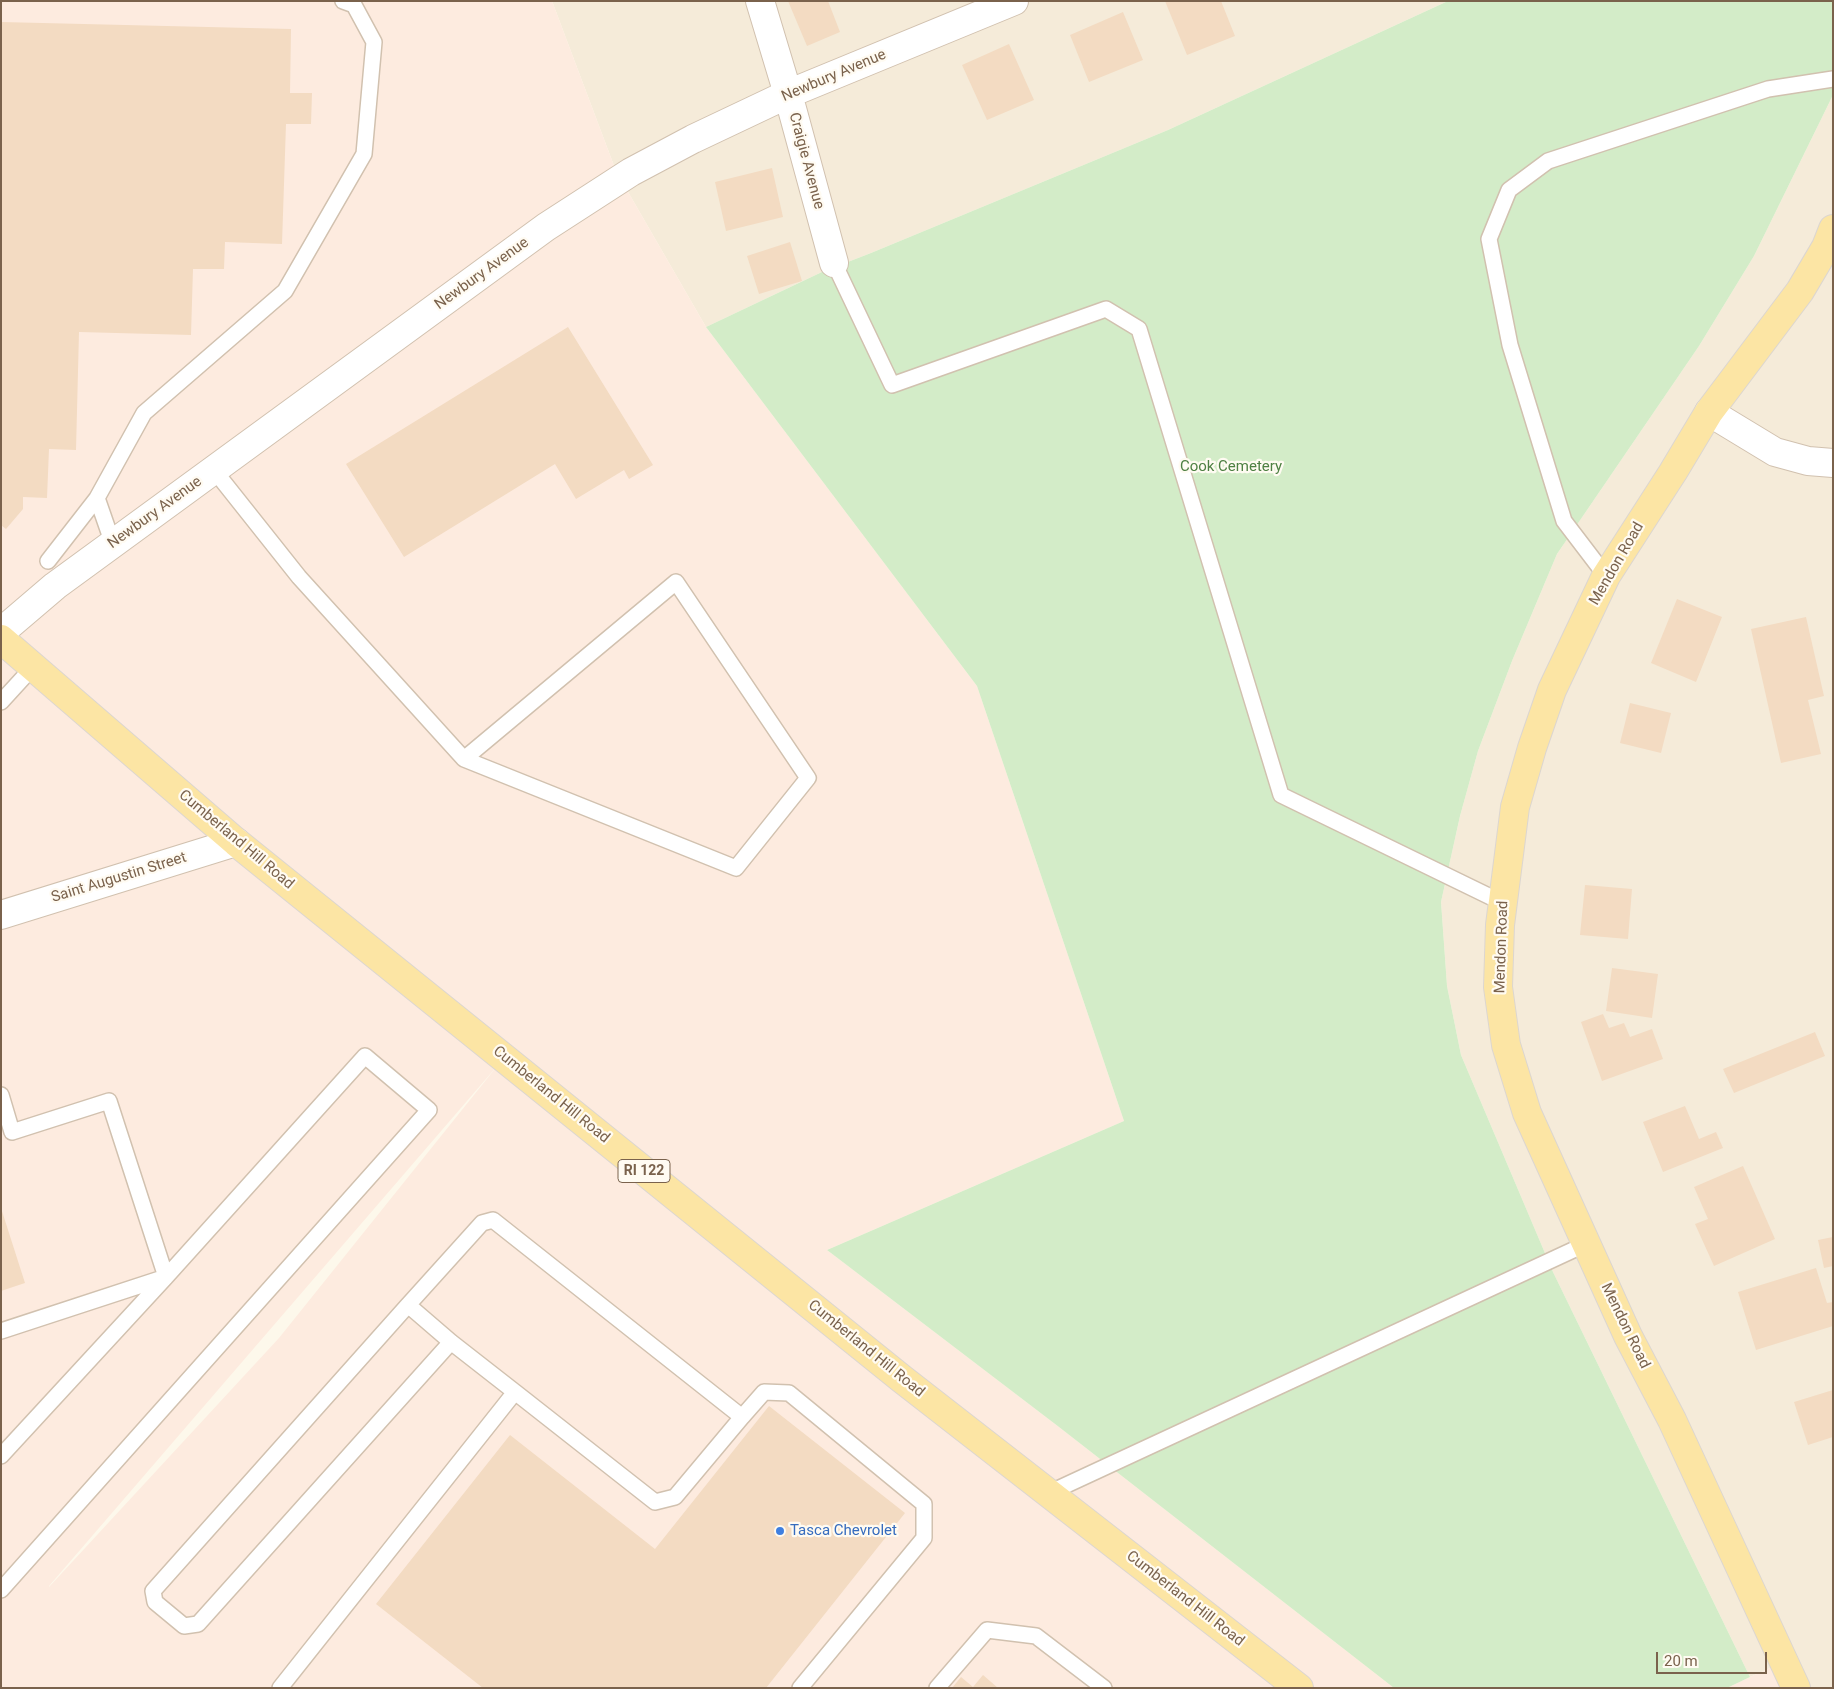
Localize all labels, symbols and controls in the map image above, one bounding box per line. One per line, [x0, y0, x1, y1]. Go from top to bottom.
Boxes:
street label: Newbury Avenue [779, 46, 889, 106]
street label: Craigie Avenue [784, 111, 828, 211]
street label: Newbury Avenue [432, 234, 532, 314]
park label: Cook Cemetery [1180, 458, 1282, 476]
street label: Newbury Avenue [105, 473, 205, 553]
street label: Mendon Road [1586, 519, 1648, 609]
street label: Cumberland Hill Road [175, 787, 297, 893]
street label: Saint Augustin Street [49, 849, 189, 907]
street label: Mendon Road [1491, 900, 1513, 994]
street label: Cumberland Hill Road [489, 1042, 613, 1148]
road number: RI 122 [618, 1160, 670, 1182]
street label: Mendon Road [1597, 1280, 1653, 1372]
street label: Cumberland Hill Road [804, 1296, 928, 1402]
place label: Tasca Chevrolet [790, 1522, 897, 1540]
marker: Tasca Chevrolet [774, 1525, 786, 1537]
street label: Cumberland Hill Road [1122, 1547, 1248, 1651]
scale bar [1659, 1642, 1770, 1674]
text: 20 m [1664, 1652, 1698, 1670]

